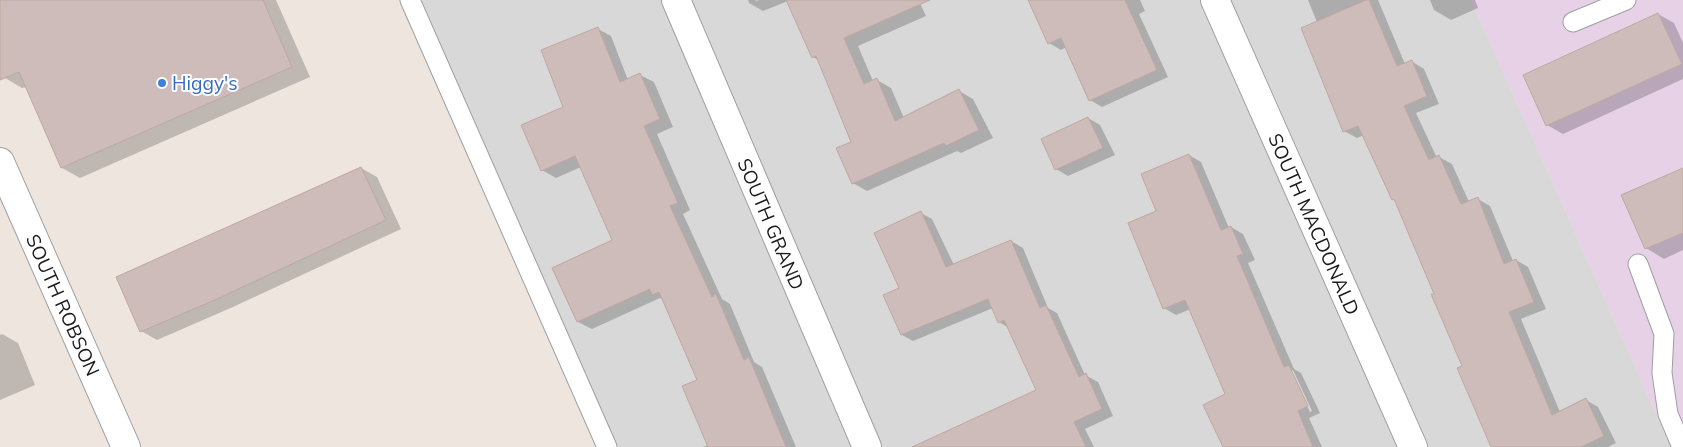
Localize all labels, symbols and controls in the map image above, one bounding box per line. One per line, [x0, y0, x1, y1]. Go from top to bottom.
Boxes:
place label: Higgy's [172, 71, 238, 95]
marker: Higgy's [156, 77, 168, 89]
street label: SOUTH MACDONALD [1263, 130, 1365, 318]
street label: SOUTH GRAND [732, 155, 810, 293]
street label: SOUTH ROBSON [21, 230, 105, 380]

